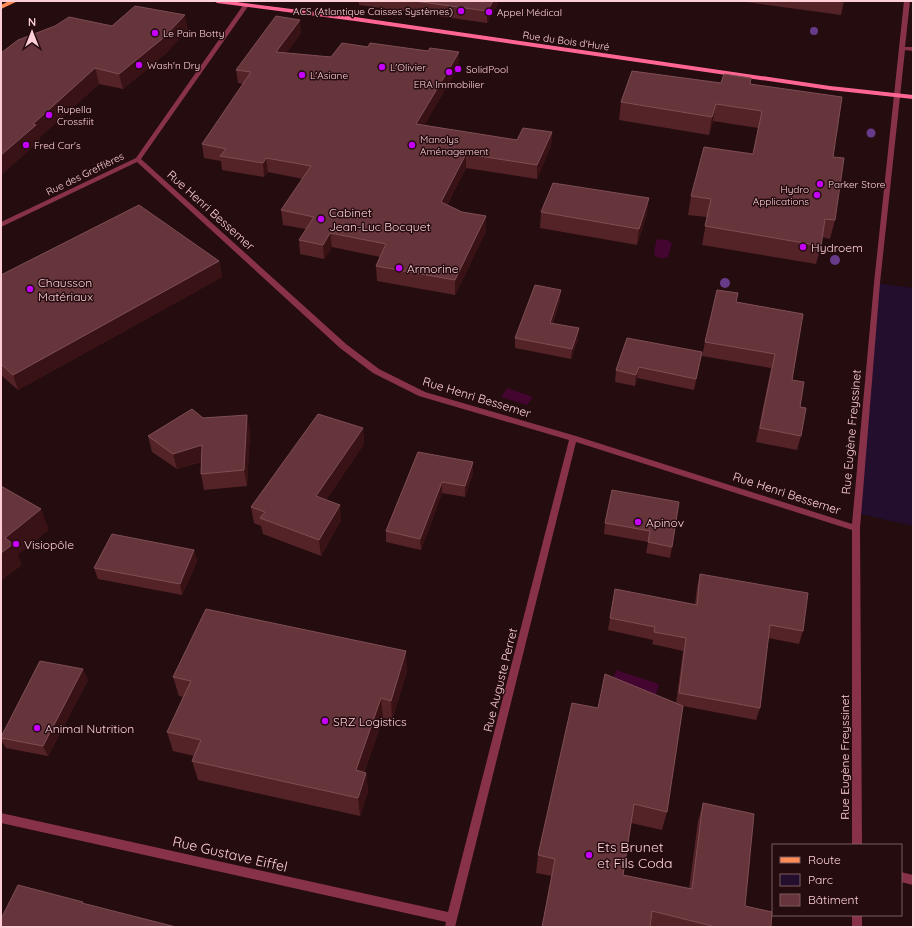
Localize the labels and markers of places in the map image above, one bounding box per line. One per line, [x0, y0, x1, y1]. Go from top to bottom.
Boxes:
place label: ACS (Atlantique Caisses Systèmes) [293, 5, 453, 18]
marker: ACS (Atlantique Caisses Systèmes) [456, 6, 466, 16]
place label: Appel Médical [497, 6, 562, 19]
marker: Appel Médical [484, 7, 494, 17]
place label: Le Pain Botty [163, 27, 224, 40]
marker: Le Pain Botty [150, 28, 160, 38]
place label: Wash'n Dry [147, 59, 200, 72]
marker: Wash'n Dry [134, 60, 144, 70]
place label: L'Olivier [390, 61, 426, 74]
marker: L'Olivier [377, 62, 387, 72]
place label: SolidPool [466, 63, 508, 76]
marker: SolidPool [453, 64, 463, 74]
marker: ERA Immobilier [444, 67, 454, 77]
place label: L'Asiane [310, 69, 348, 82]
marker: L'Asiane [297, 70, 307, 80]
place label: ERA Immobilier [414, 78, 484, 91]
place label: Rupella Crossfiit [57, 103, 94, 128]
marker: Rupella Crossfiit [44, 110, 54, 120]
place label: Manolys Aménagement [420, 133, 489, 158]
place label: Fred Car's [34, 139, 81, 152]
marker: Fred Car's [21, 140, 31, 150]
marker: Manolys Aménagement [407, 140, 417, 150]
place label: Parker Store [828, 178, 886, 191]
marker: Parker Store [815, 179, 825, 189]
place label: Hydro Applications [753, 183, 809, 208]
marker: Hydro Applications [812, 190, 822, 200]
place label: Cabinet Jean-Luc Bocquet [329, 205, 431, 234]
marker: Cabinet Jean-Luc Bocquet [316, 214, 326, 224]
place label: Hydroem [811, 240, 863, 255]
marker: Hydroem [798, 242, 808, 252]
place label: Armorine [407, 261, 459, 276]
marker: Armorine [394, 263, 404, 273]
place label: Chausson Matériaux [38, 275, 93, 304]
marker: Chausson Matériaux [25, 284, 35, 294]
place label: Apinov [646, 515, 684, 530]
marker: Apinov [633, 517, 643, 527]
place label: Visiopôle [24, 537, 74, 552]
marker: Visiopôle [11, 539, 21, 549]
place label: SRZ Logistics [333, 714, 407, 729]
marker: SRZ Logistics [320, 716, 330, 726]
place label: Animal Nutrition [45, 721, 134, 736]
marker: Animal Nutrition [32, 723, 42, 733]
place label: Ets Brunet et Fils Coda [597, 838, 673, 872]
marker: Ets Brunet et Fils Coda [584, 850, 594, 860]

